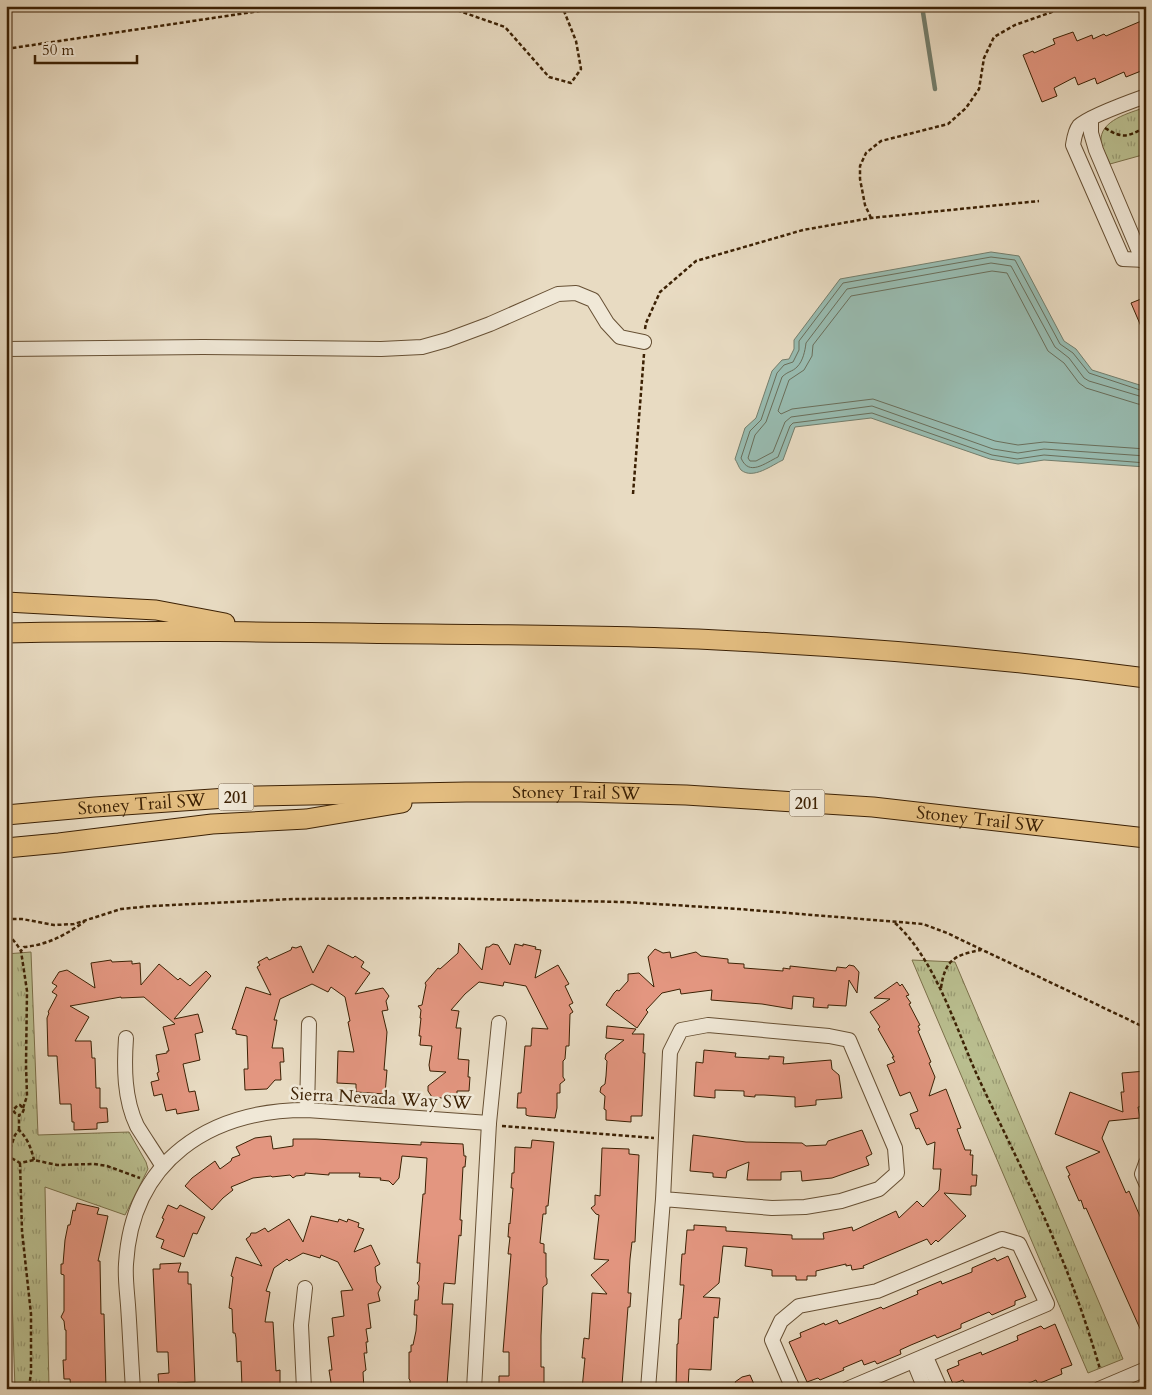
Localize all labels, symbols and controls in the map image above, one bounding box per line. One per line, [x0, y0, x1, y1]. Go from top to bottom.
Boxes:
scale bar [35, 32, 138, 64]
text: 50 m [42, 40, 74, 60]
street label: Stoney Trail SW [512, 780, 641, 807]
road number: 201 [218, 784, 254, 810]
street label: Stoney Trail SW [77, 788, 206, 822]
road number: 201 [790, 790, 824, 816]
street label: Stoney Trail SW [915, 800, 1045, 839]
street label: Sierra Nevada Way SW [290, 1081, 472, 1116]

